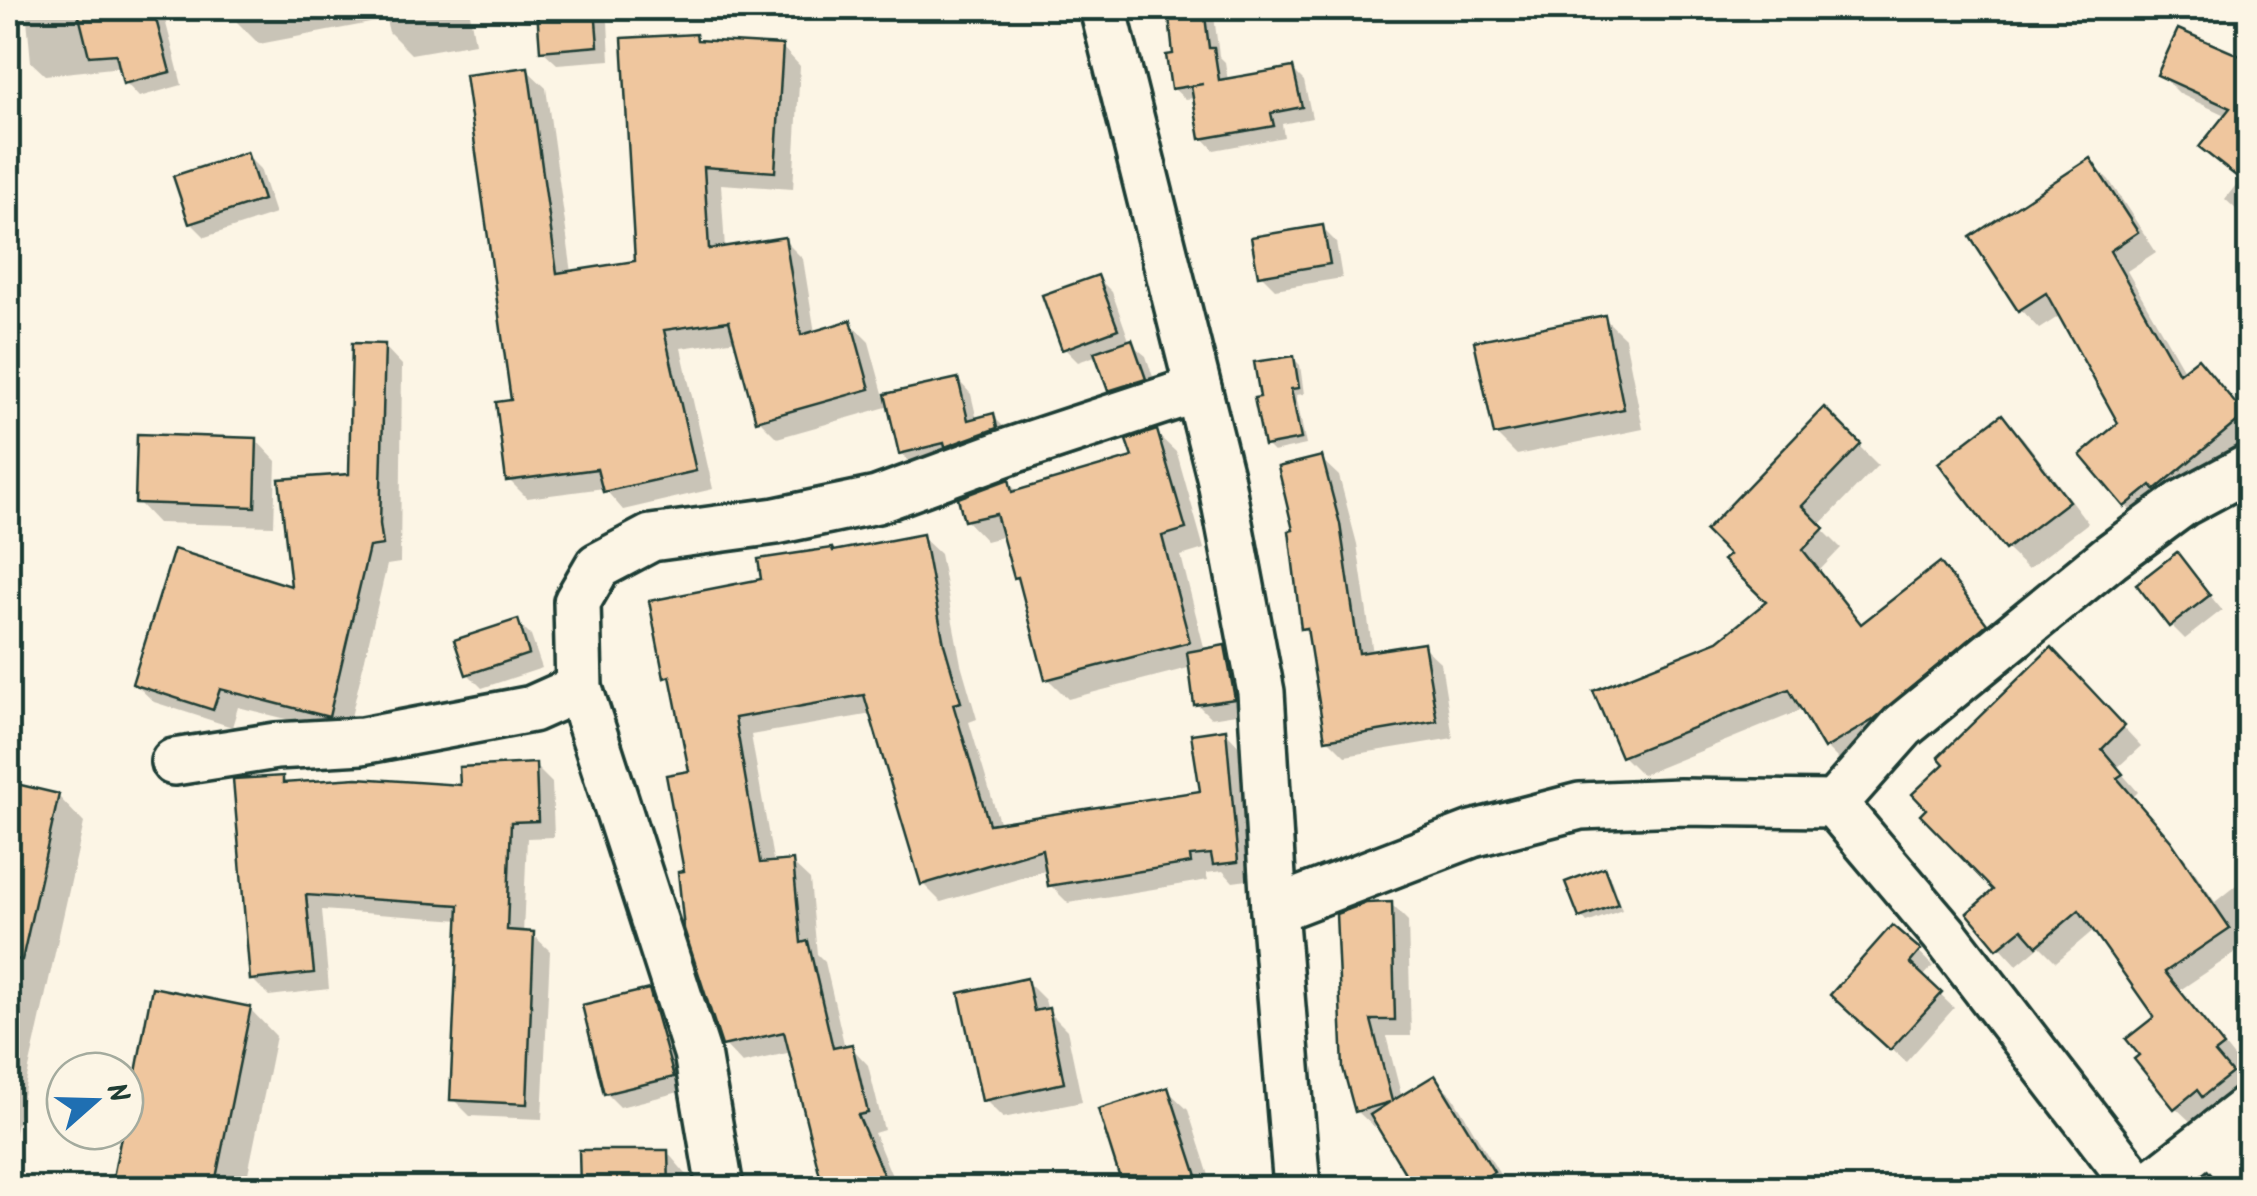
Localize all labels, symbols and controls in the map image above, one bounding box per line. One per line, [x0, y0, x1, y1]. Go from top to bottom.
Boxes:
north arrow [45, 1051, 145, 1151]
text: N [92, 1077, 140, 1110]

